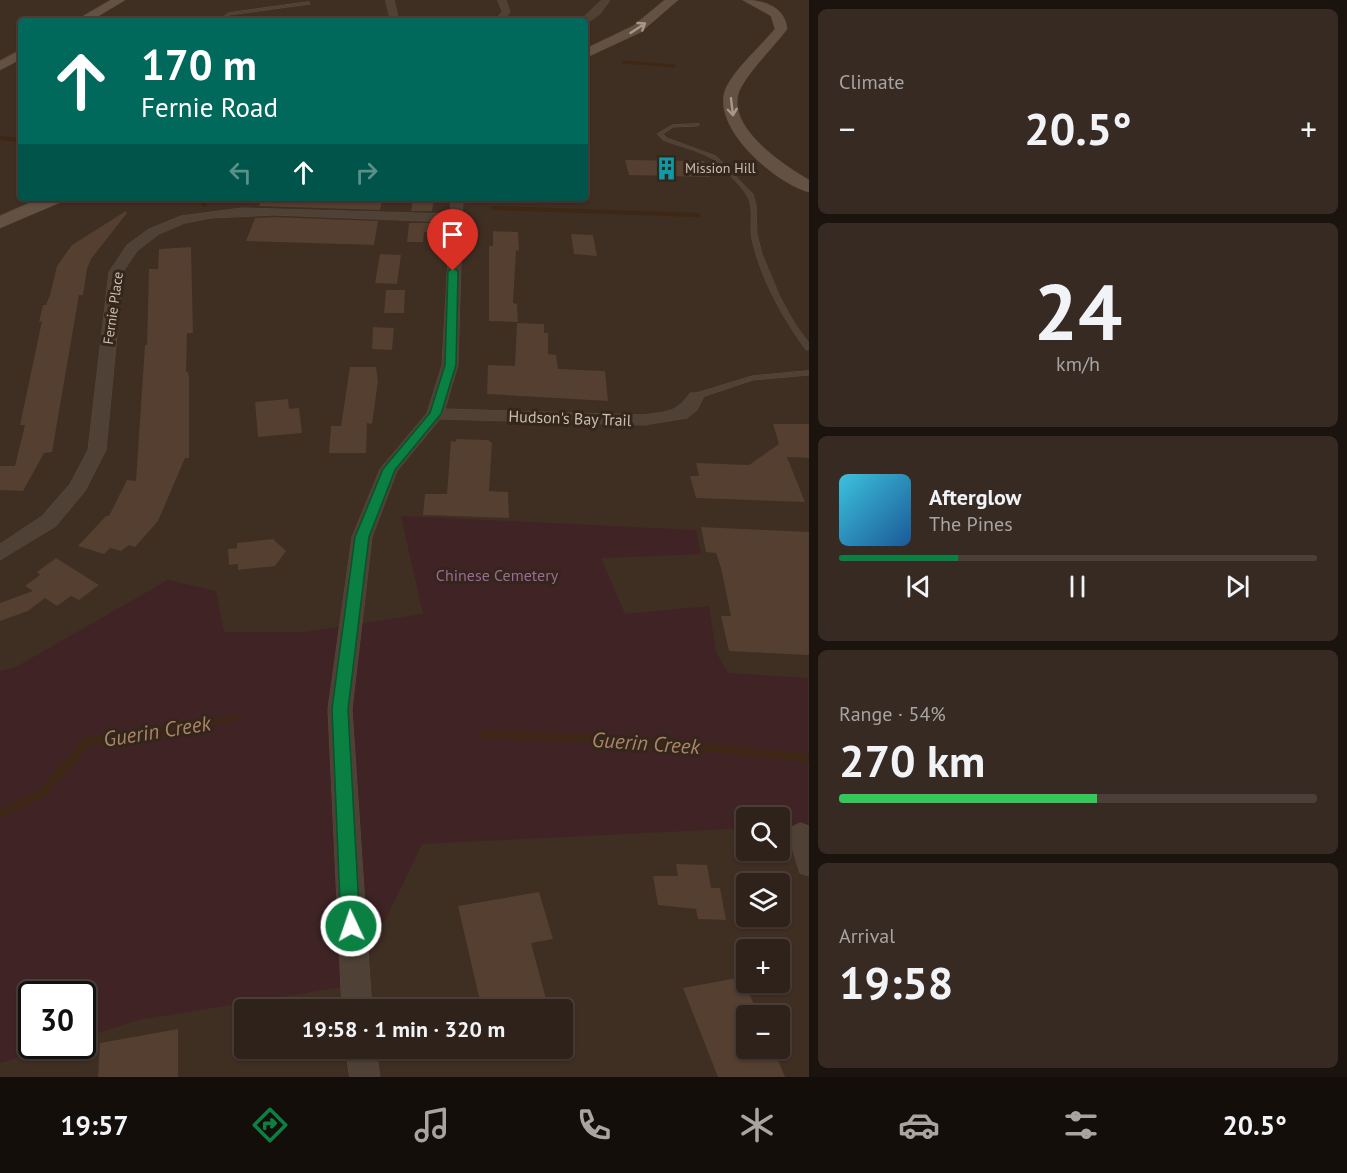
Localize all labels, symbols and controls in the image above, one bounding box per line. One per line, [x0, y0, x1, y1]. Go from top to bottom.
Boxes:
one-way arrow [629, 22, 645, 34]
text: 170 m [141, 37, 257, 92]
icon: ahead [42, 42, 120, 120]
text: Climate [839, 69, 905, 95]
text: Fernie Road [141, 90, 278, 124]
one-way arrow [727, 96, 738, 116]
text: 20.5° [1024, 99, 1132, 157]
text: − [839, 107, 856, 150]
text: + [1300, 107, 1317, 150]
building icon: Mission Hill [654, 155, 680, 181]
icon: left [224, 156, 257, 189]
icon: ahead [287, 156, 320, 189]
icon: right [350, 156, 383, 189]
place label: Mission Hill [685, 159, 756, 177]
pin [427, 209, 478, 271]
icon: arrive [436, 218, 469, 251]
text: 24 [1034, 261, 1122, 362]
street label: Fernie Place [99, 270, 127, 346]
text: km/h [1056, 351, 1100, 377]
street label: Hudson's Bay Trail [508, 406, 632, 430]
text: Afterglow [929, 483, 1021, 511]
text: The Pines [929, 511, 1013, 537]
park label: Chinese Cemetery [436, 565, 559, 585]
icon: previous [902, 570, 935, 603]
icon: pause [1061, 570, 1094, 603]
icon: next [1221, 570, 1254, 603]
text: Range · 54% [839, 701, 946, 727]
water label: Guerin Creek [102, 709, 214, 753]
water label: Guerin Creek [591, 726, 702, 760]
text: 270 km [839, 731, 985, 789]
map controls [736, 807, 790, 1059]
button: search [736, 807, 790, 861]
button: layers [736, 873, 790, 927]
position arrow [319, 894, 383, 958]
text: Arrival [839, 923, 895, 949]
button: + [736, 939, 790, 993]
text: 19:58 [839, 953, 953, 1011]
speed limit sign: 30 [18, 981, 96, 1059]
button: − [736, 1005, 790, 1059]
text: 19:58 · 1 min · 320 m [302, 1015, 505, 1043]
icon: directions [249, 1104, 291, 1146]
icon: music [411, 1104, 453, 1146]
icon: phone [573, 1104, 615, 1146]
icon: climate [736, 1104, 778, 1146]
icon: car [898, 1104, 940, 1146]
icon: filters [1060, 1104, 1102, 1146]
text: 19:57 [60, 1108, 129, 1142]
text: 20.5° [1222, 1108, 1287, 1142]

